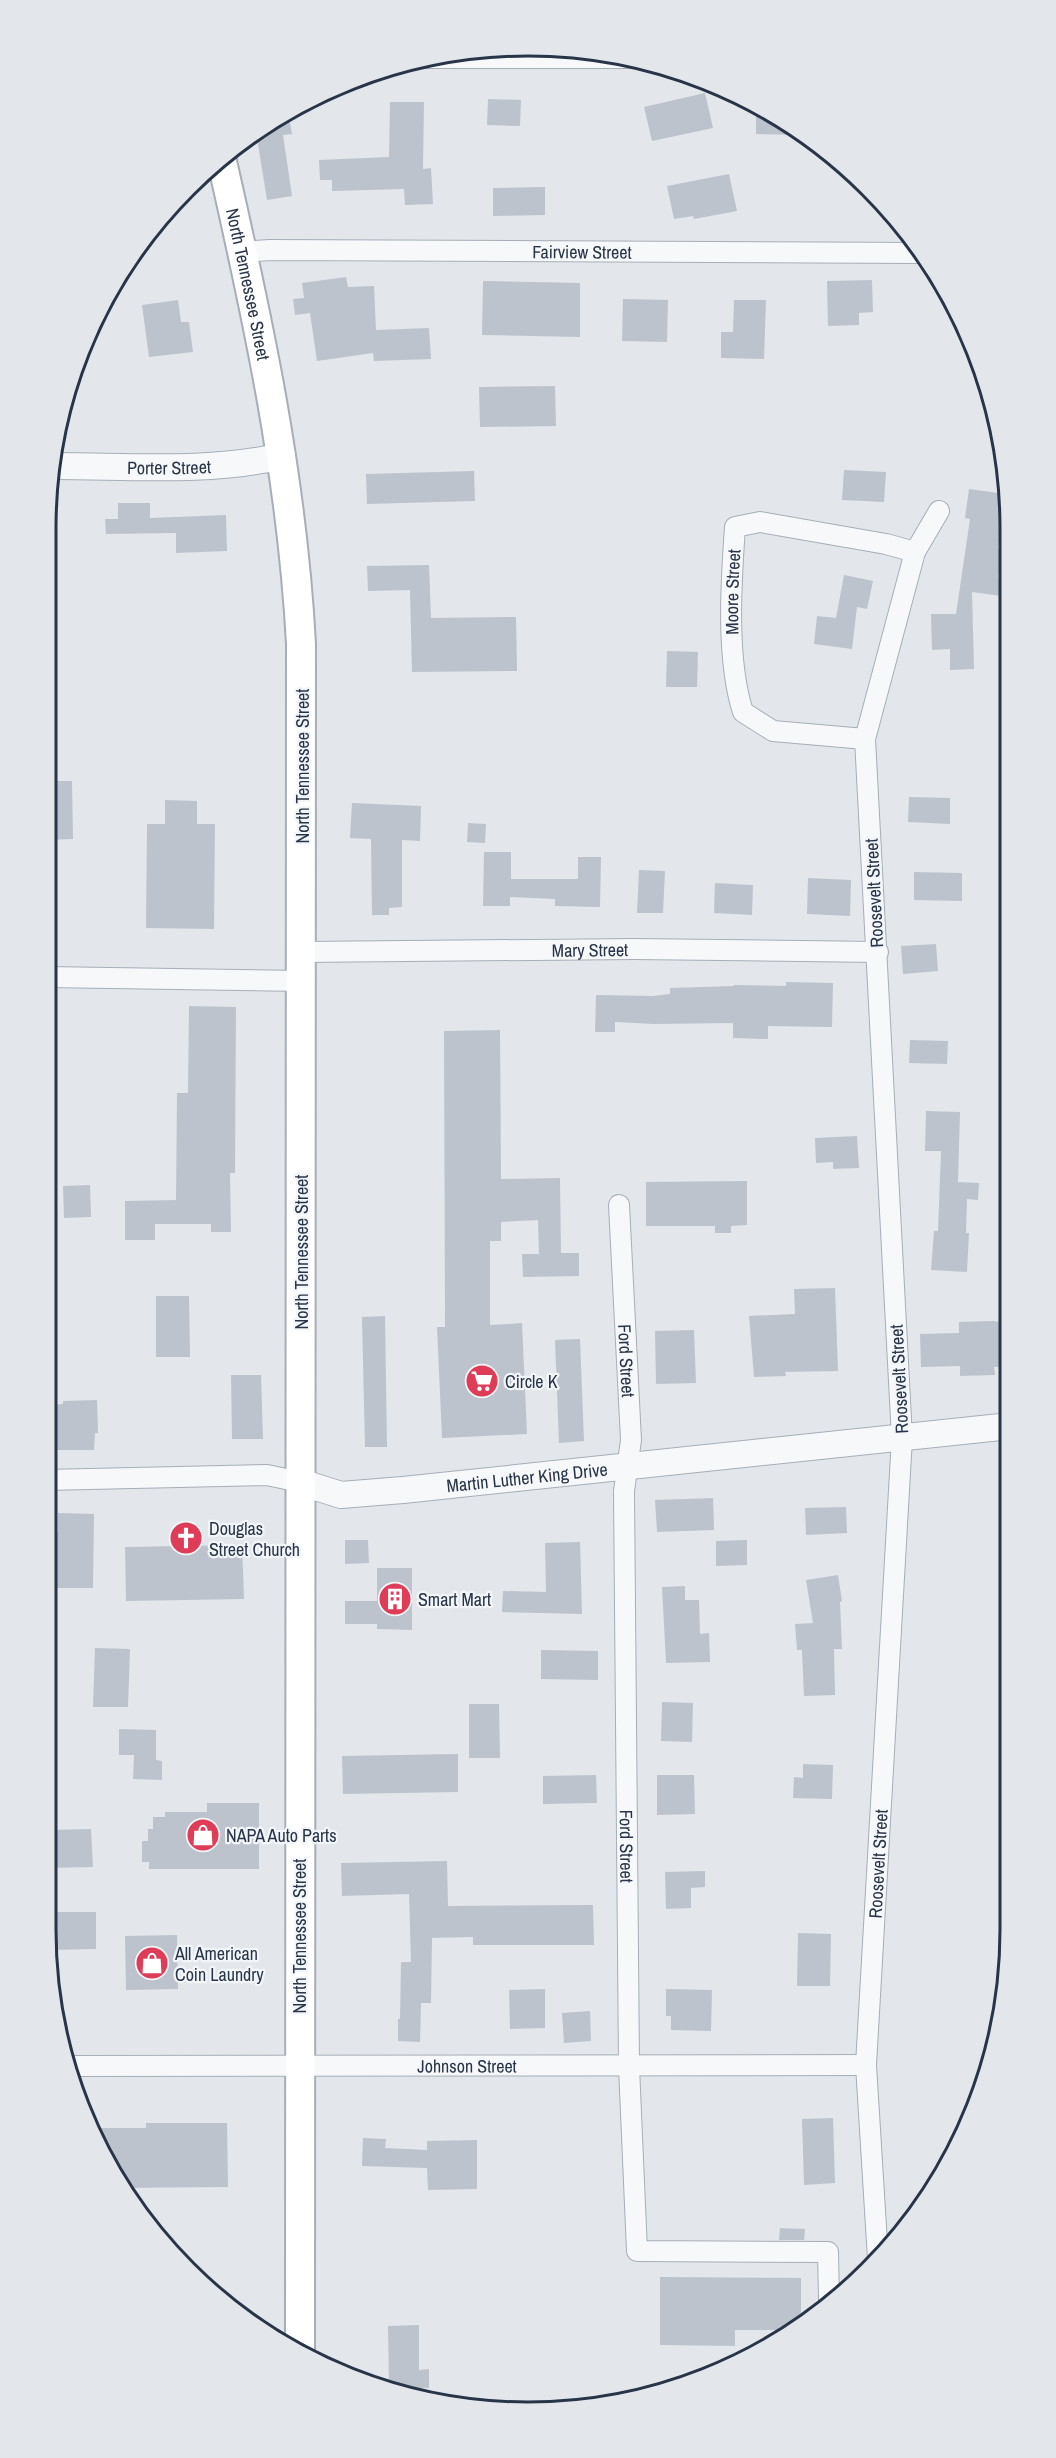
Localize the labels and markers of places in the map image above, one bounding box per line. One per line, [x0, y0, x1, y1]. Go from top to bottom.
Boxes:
supermarket icon: Circle K [464, 1363, 500, 1399]
place label: Circle K [505, 1369, 558, 1394]
place label: Douglas Street Church [209, 1516, 300, 1562]
church icon: Douglas Street Church [168, 1520, 204, 1556]
building icon: Smart Mart [377, 1581, 413, 1617]
place label: Smart Mart [418, 1587, 491, 1612]
shop icon: NAPA Auto Parts [185, 1817, 221, 1853]
place label: NAPA Auto Parts [226, 1823, 337, 1848]
place label: All American Coin Laundry [174, 1941, 264, 1987]
shop icon: All American Coin Laundry [134, 1945, 170, 1981]

